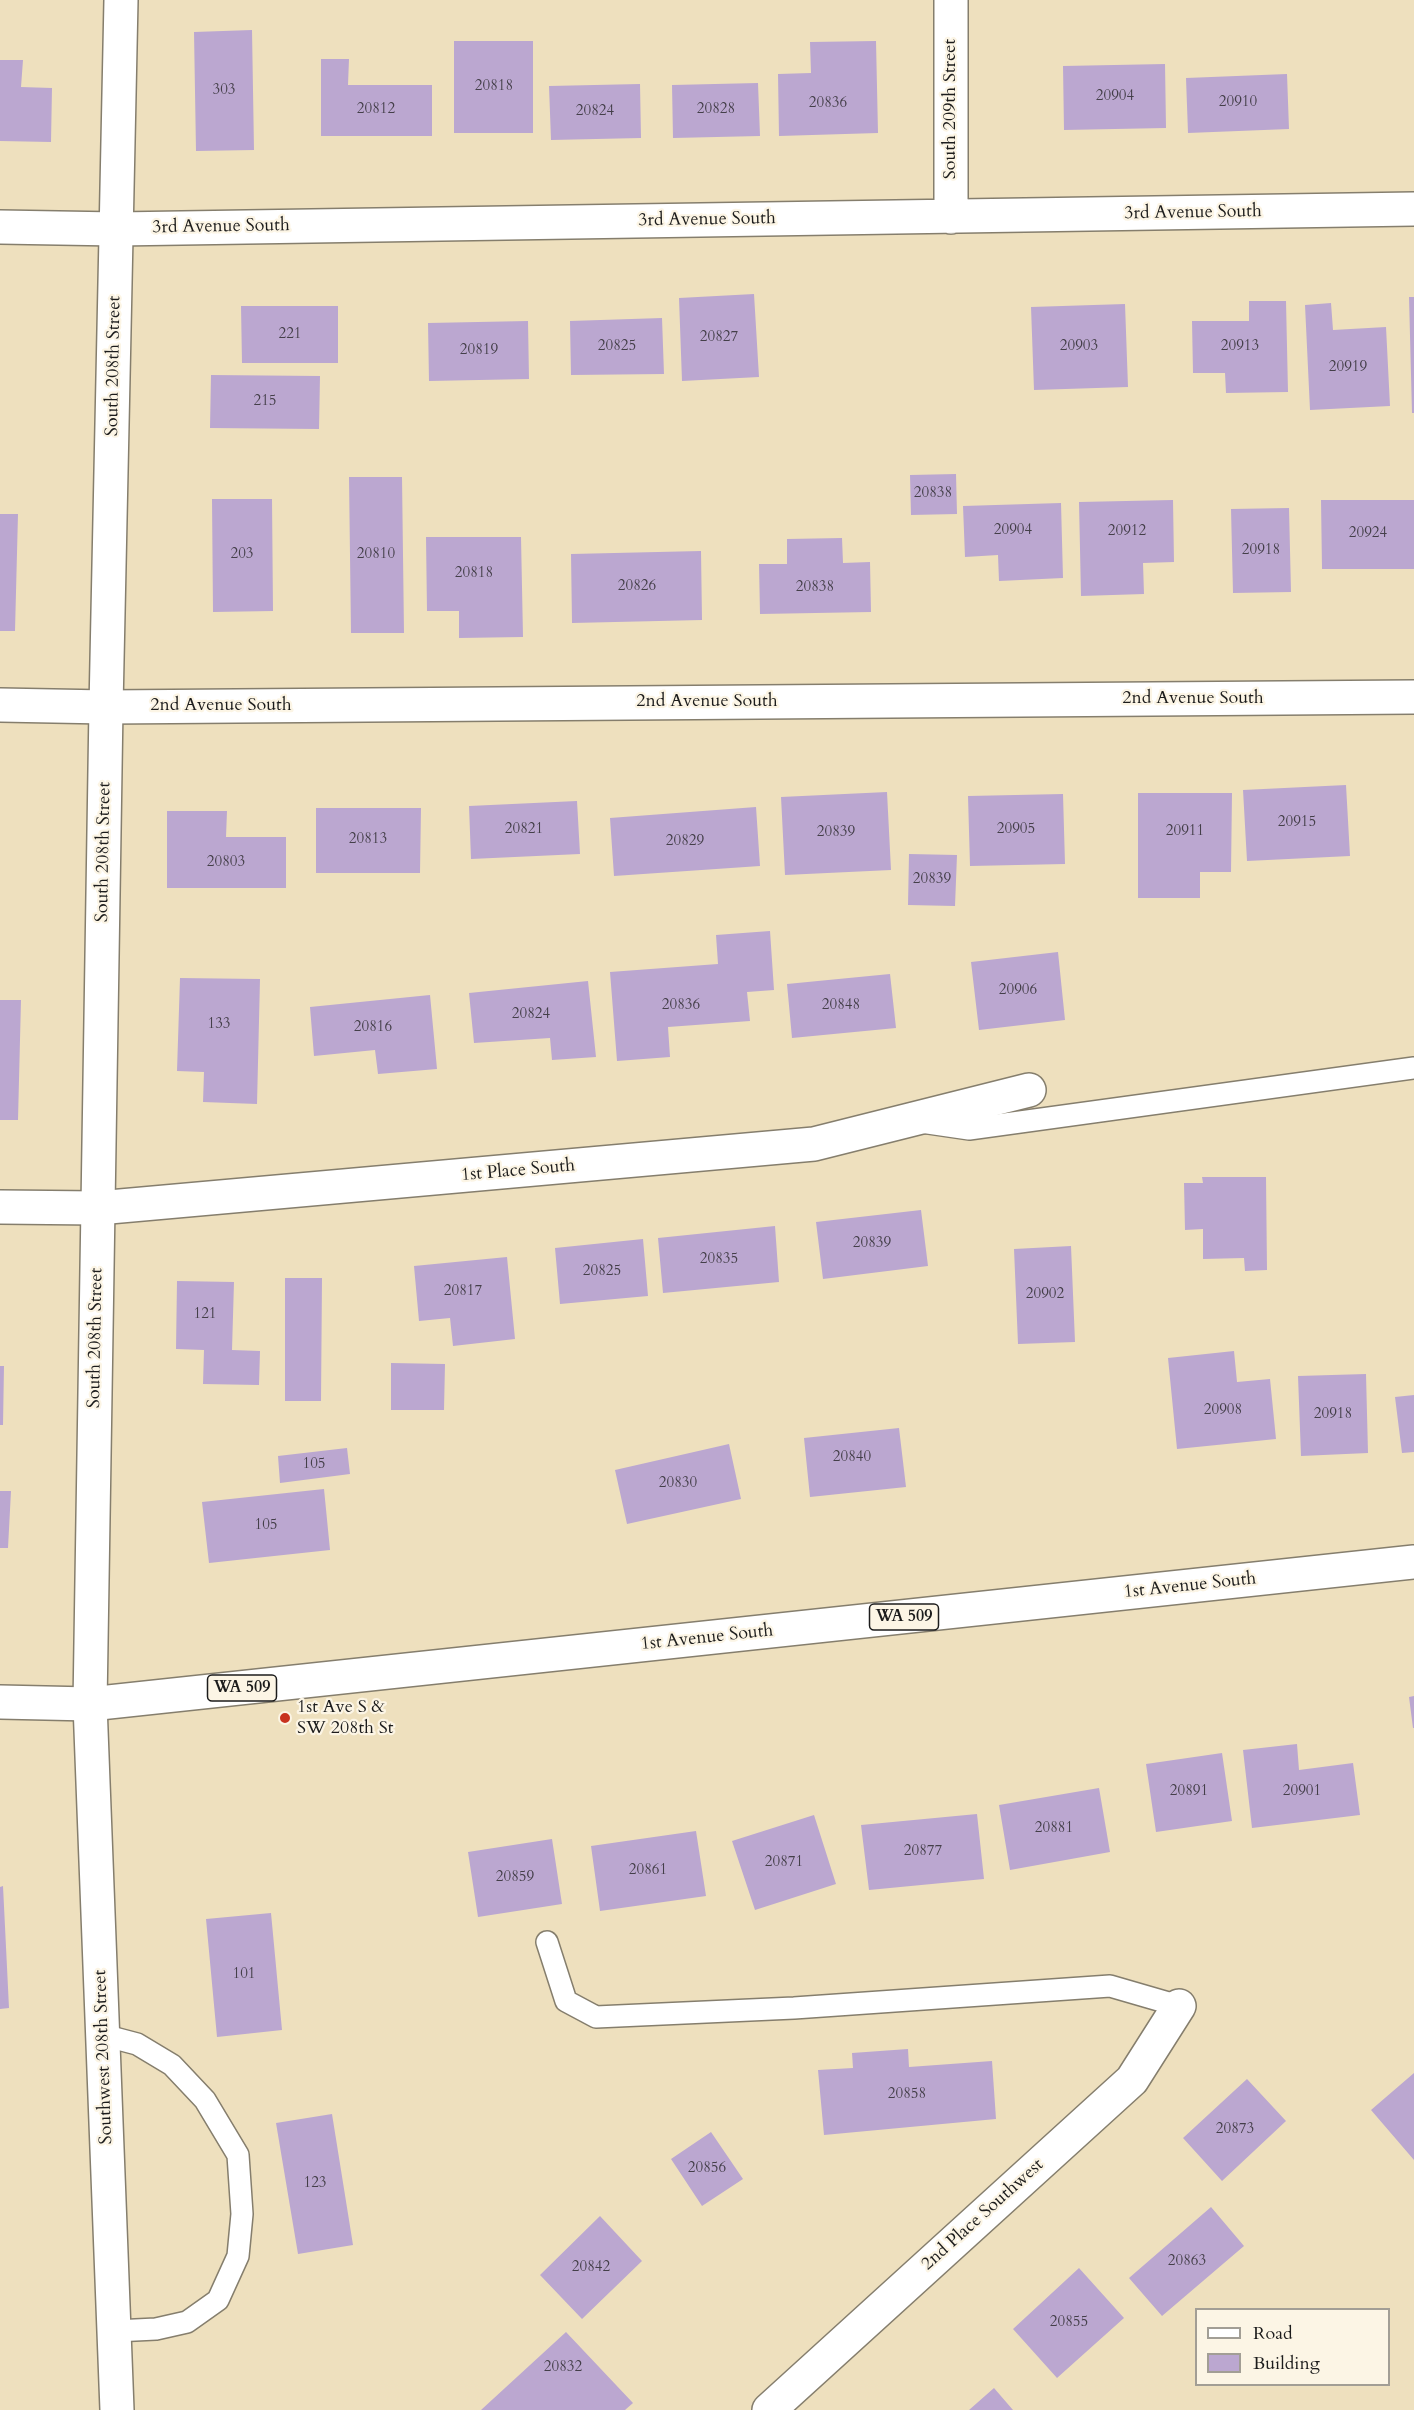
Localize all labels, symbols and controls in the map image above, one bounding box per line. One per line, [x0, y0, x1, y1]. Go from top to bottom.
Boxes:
street label: South 209th Street [940, 39, 962, 179]
house number: 20818 [475, 78, 513, 96]
house number: 303 [212, 82, 236, 100]
house number: 20904 [1096, 88, 1134, 106]
house number: 20910 [1219, 94, 1257, 112]
house number: 20836 [809, 95, 847, 113]
house number: 20812 [357, 101, 395, 119]
house number: 20828 [697, 101, 735, 119]
house number: 20824 [576, 103, 614, 121]
street label: 3rd Avenue South [1124, 201, 1262, 225]
street label: 3rd Avenue South [638, 208, 776, 232]
street label: 3rd Avenue South [152, 215, 290, 239]
street label: South 208th Street [102, 296, 126, 436]
house number: 221 [278, 326, 302, 344]
house number: 20827 [700, 329, 738, 347]
house number: 20825 [598, 338, 636, 356]
house number: 20903 [1060, 338, 1098, 356]
house number: 20913 [1221, 338, 1259, 356]
house number: 20819 [460, 342, 498, 360]
house number: 20919 [1329, 359, 1367, 377]
house number: 215 [253, 393, 277, 411]
house number: 20838 [914, 485, 952, 503]
house number: 20904 [994, 522, 1032, 540]
house number: 20912 [1108, 523, 1146, 541]
house number: 20924 [1349, 525, 1387, 543]
house number: 20918 [1242, 542, 1280, 560]
house number: 203 [230, 546, 254, 564]
house number: 20810 [357, 546, 395, 564]
house number: 20818 [455, 565, 493, 583]
house number: 20826 [618, 578, 656, 596]
house number: 20838 [796, 579, 834, 597]
street label: 2nd Avenue South [1122, 688, 1264, 710]
street label: 2nd Avenue South [636, 691, 778, 713]
street label: 2nd Avenue South [150, 695, 292, 717]
street label: South 208th Street [92, 782, 116, 922]
house number: 20915 [1278, 814, 1316, 832]
house number: 20821 [505, 821, 543, 839]
house number: 20905 [997, 821, 1035, 839]
house number: 20911 [1166, 823, 1204, 841]
house number: 20839 [817, 824, 855, 842]
house number: 20813 [349, 831, 387, 849]
house number: 20829 [666, 833, 704, 851]
house number: 20803 [207, 854, 245, 872]
house number: 20839 [913, 871, 951, 889]
house number: 20906 [999, 982, 1037, 1000]
house number: 20836 [662, 997, 700, 1015]
house number: 20848 [822, 997, 860, 1015]
house number: 20824 [512, 1006, 550, 1024]
house number: 133 [207, 1016, 231, 1034]
house number: 20816 [354, 1019, 392, 1037]
street label: 1st Place South [460, 1155, 576, 1187]
house number: 20839 [853, 1235, 891, 1253]
house number: 20835 [700, 1251, 738, 1269]
house number: 20825 [583, 1263, 621, 1281]
street label: South 208th Street [84, 1268, 108, 1408]
house number: 20817 [444, 1283, 482, 1301]
house number: 20902 [1026, 1286, 1064, 1304]
house number: 121 [193, 1306, 217, 1324]
house number: 20908 [1204, 1402, 1242, 1420]
house number: 20918 [1314, 1406, 1352, 1424]
house number: 20840 [833, 1449, 871, 1467]
house number: 105 [302, 1456, 326, 1474]
house number: 20830 [659, 1475, 697, 1493]
house number: 105 [254, 1517, 278, 1535]
street label: 1st Avenue South [1123, 1568, 1257, 1604]
road number: WA 509 [870, 1604, 938, 1630]
street label: 1st Avenue South [640, 1620, 774, 1656]
road number: WA 509 [208, 1675, 276, 1701]
place label: 1st Ave S & SW 208th St [297, 1697, 393, 1740]
marker: 1st Ave S & SW 208th St [278, 1711, 292, 1725]
house number: 20891 [1170, 1783, 1208, 1801]
house number: 20901 [1283, 1783, 1321, 1801]
house number: 20881 [1035, 1820, 1073, 1838]
house number: 20877 [904, 1843, 942, 1861]
house number: 20871 [765, 1854, 803, 1872]
house number: 20861 [629, 1862, 667, 1880]
house number: 20859 [496, 1869, 534, 1887]
house number: 101 [232, 1966, 256, 1984]
street label: Southwest 208th Street [90, 1969, 118, 2145]
house number: 20858 [888, 2086, 926, 2104]
house number: 20873 [1216, 2121, 1254, 2139]
street label: 2nd Place Southwest [918, 2155, 1048, 2275]
house number: 20856 [688, 2160, 726, 2178]
house number: 123 [303, 2175, 327, 2193]
house number: 20863 [1168, 2253, 1206, 2271]
house number: 20842 [572, 2259, 610, 2277]
legend [1195, 2308, 1390, 2386]
house number: 20855 [1050, 2314, 1088, 2332]
text: Road [1253, 2321, 1293, 2346]
text: Building [1253, 2351, 1320, 2376]
house number: 20832 [544, 2359, 582, 2377]

